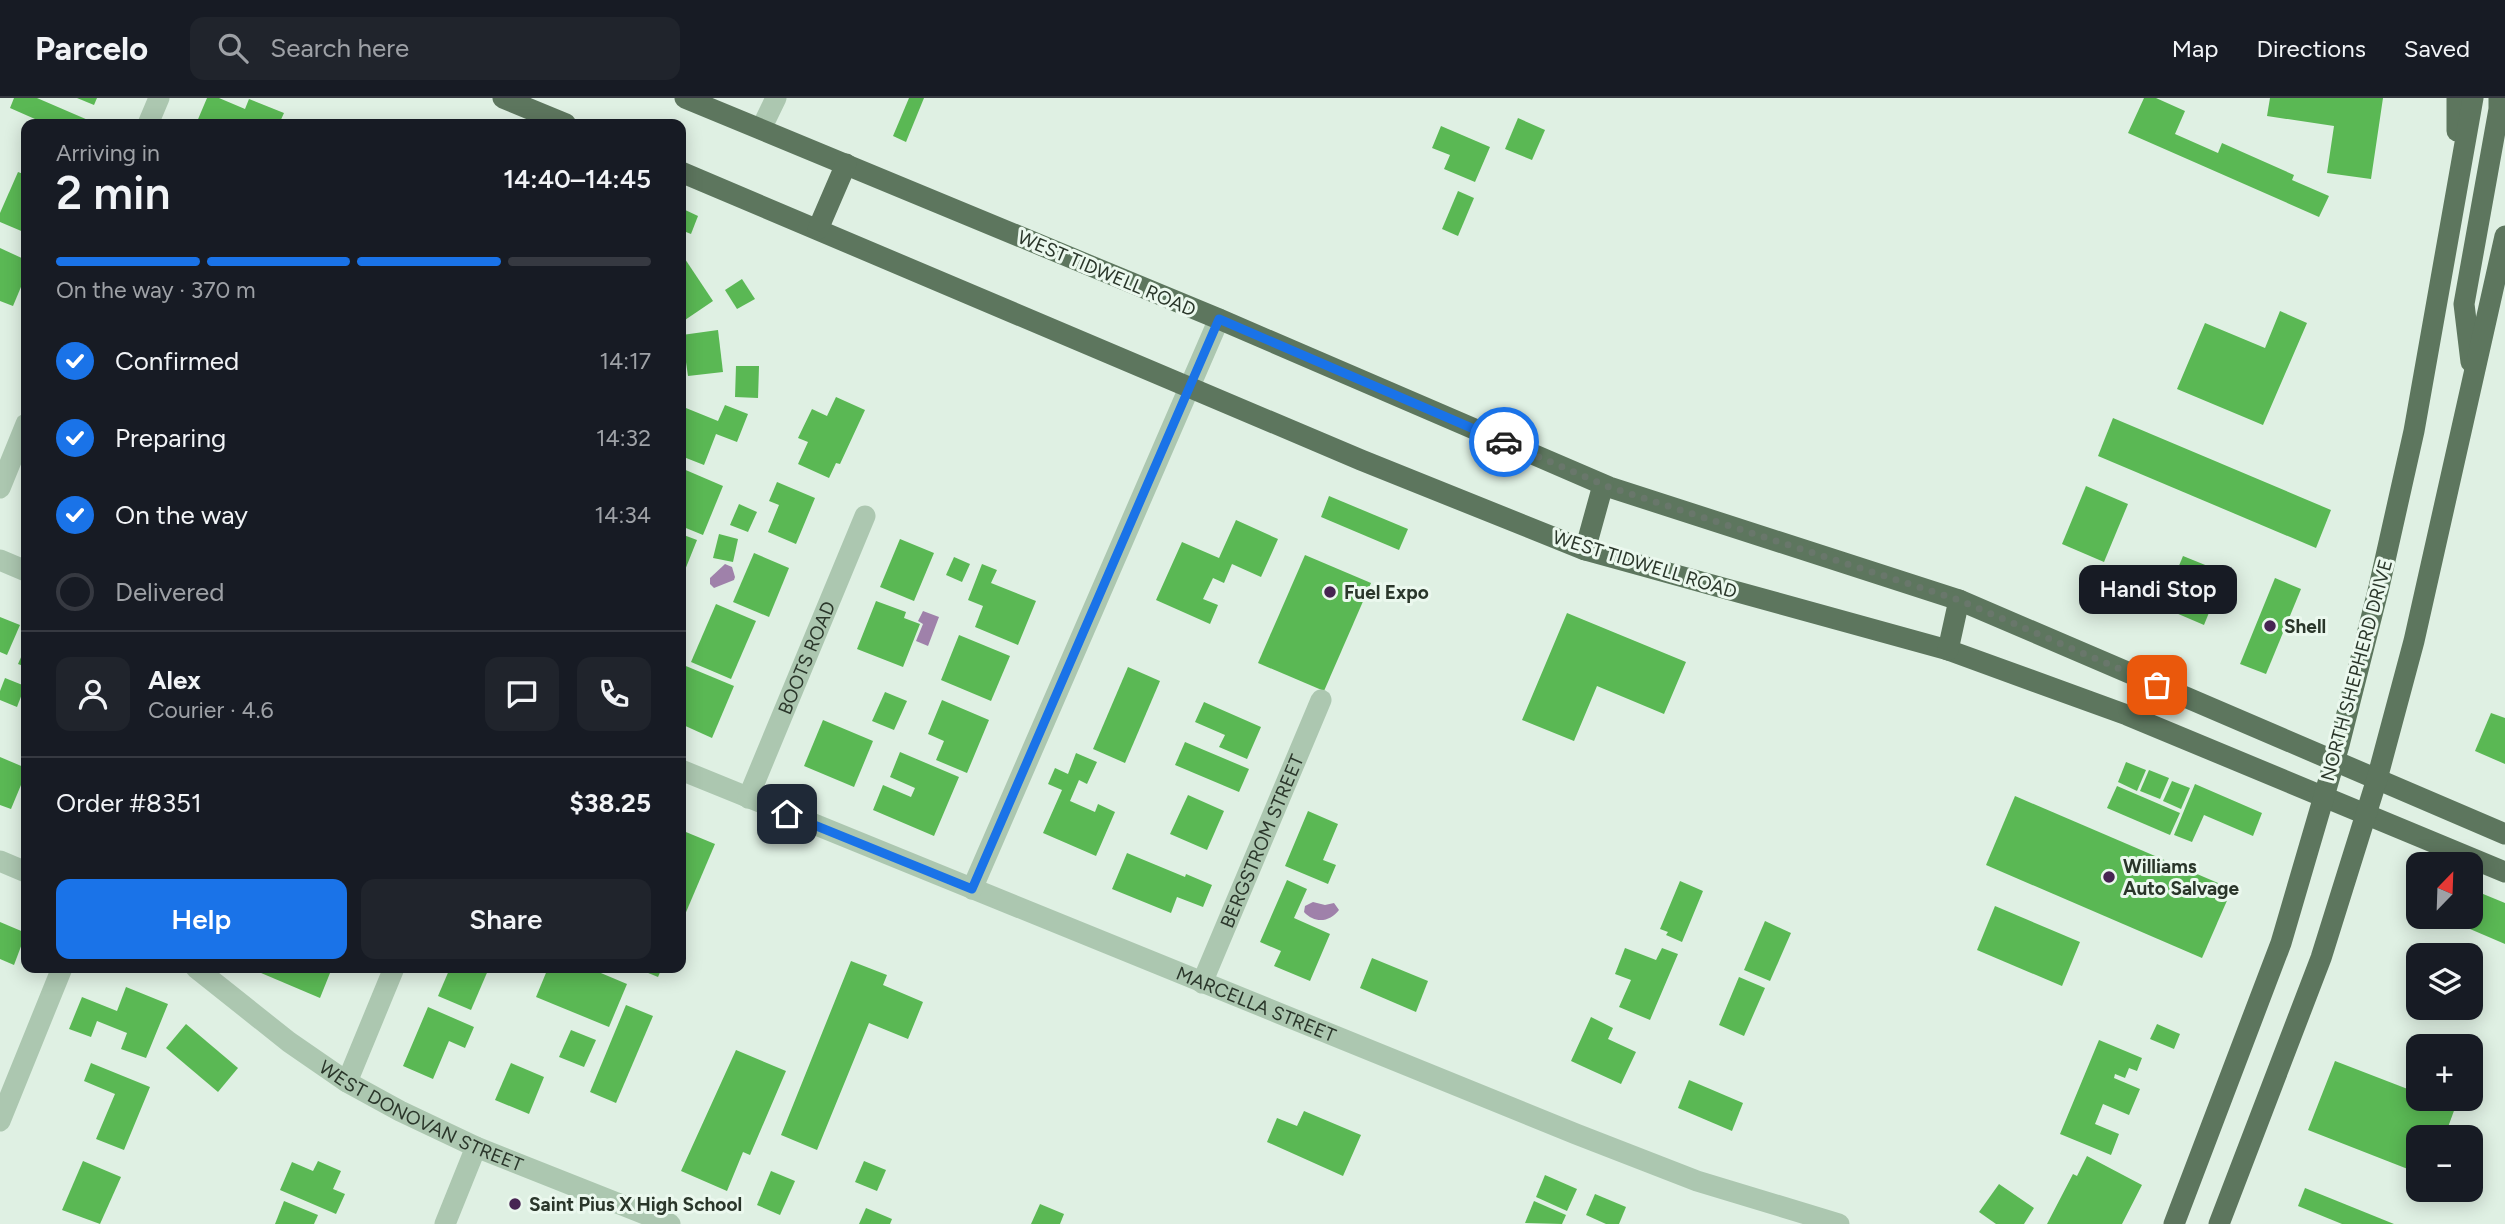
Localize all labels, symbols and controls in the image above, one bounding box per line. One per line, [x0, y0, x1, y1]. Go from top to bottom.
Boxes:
search box [190, 17, 680, 80]
text: Parcelo [35, 29, 148, 68]
icon: search [214, 29, 252, 67]
text: Search here [270, 32, 409, 64]
text: Map [2172, 34, 2218, 63]
text: Directions [2256, 34, 2366, 63]
text: Saved [2404, 34, 2470, 63]
text: Arriving in [56, 139, 160, 167]
text: 14:40–14:45 [503, 163, 651, 195]
text: 2 min [56, 165, 171, 221]
street label: WEST TIDWELL ROAD [1014, 225, 1199, 321]
text: On the way · 370 m [56, 276, 256, 304]
icon: check [56, 342, 94, 380]
text: Confirmed [115, 345, 239, 377]
text: 14:17 [600, 347, 651, 375]
courier [1469, 407, 1539, 477]
icon: check [56, 419, 94, 457]
text: Preparing [115, 422, 226, 454]
icon: car [1485, 423, 1523, 461]
text: 14:32 [596, 424, 651, 452]
icon: check [56, 496, 94, 534]
text: On the way [115, 499, 248, 531]
text: 14:34 [595, 501, 651, 529]
street label: WEST TIDWELL ROAD [1550, 526, 1740, 603]
street label: NORTH SHEPHERD DRIVE [2316, 557, 2397, 784]
callout: Handi Stop [2078, 566, 2236, 615]
text: Handi Stop [2099, 575, 2217, 603]
text: Delivered [115, 576, 224, 608]
place label: Fuel Expo [1344, 581, 1429, 604]
marker: Fuel Expo [1322, 584, 1338, 600]
street label: BOOTS ROAD [773, 598, 840, 718]
place label: Shell [2284, 615, 2326, 638]
marker: Shell [2262, 618, 2278, 634]
pin [2127, 655, 2187, 715]
button: person [56, 657, 130, 731]
button: chat [485, 657, 559, 731]
button: phone [577, 657, 651, 731]
text: Alex [148, 664, 201, 696]
icon: bag [2138, 666, 2176, 704]
text: Courier · 4.6 [148, 696, 274, 724]
street label: BERGSTROM STREET [1216, 751, 1309, 931]
pin [757, 784, 817, 844]
text: Order #8351 [56, 787, 202, 819]
text: $38.25 [570, 787, 651, 819]
icon: home [768, 795, 806, 833]
north arrow [2406, 852, 2483, 929]
map controls [2406, 852, 2483, 1202]
place label: Williams Auto Salvage [2123, 855, 2240, 900]
marker: Williams Auto Salvage [2101, 869, 2117, 885]
button: Help [56, 879, 347, 959]
button: Share [361, 879, 651, 959]
button: layers [2406, 943, 2483, 1020]
street label: MARCELLA STREET [1173, 962, 1340, 1047]
button: + [2406, 1034, 2483, 1111]
street label: WEST DONOVAN STREET [315, 1055, 527, 1177]
button: − [2406, 1125, 2483, 1202]
place label: Saint Pius X High School [529, 1193, 742, 1216]
marker: Saint Pius X High School [507, 1196, 523, 1212]

